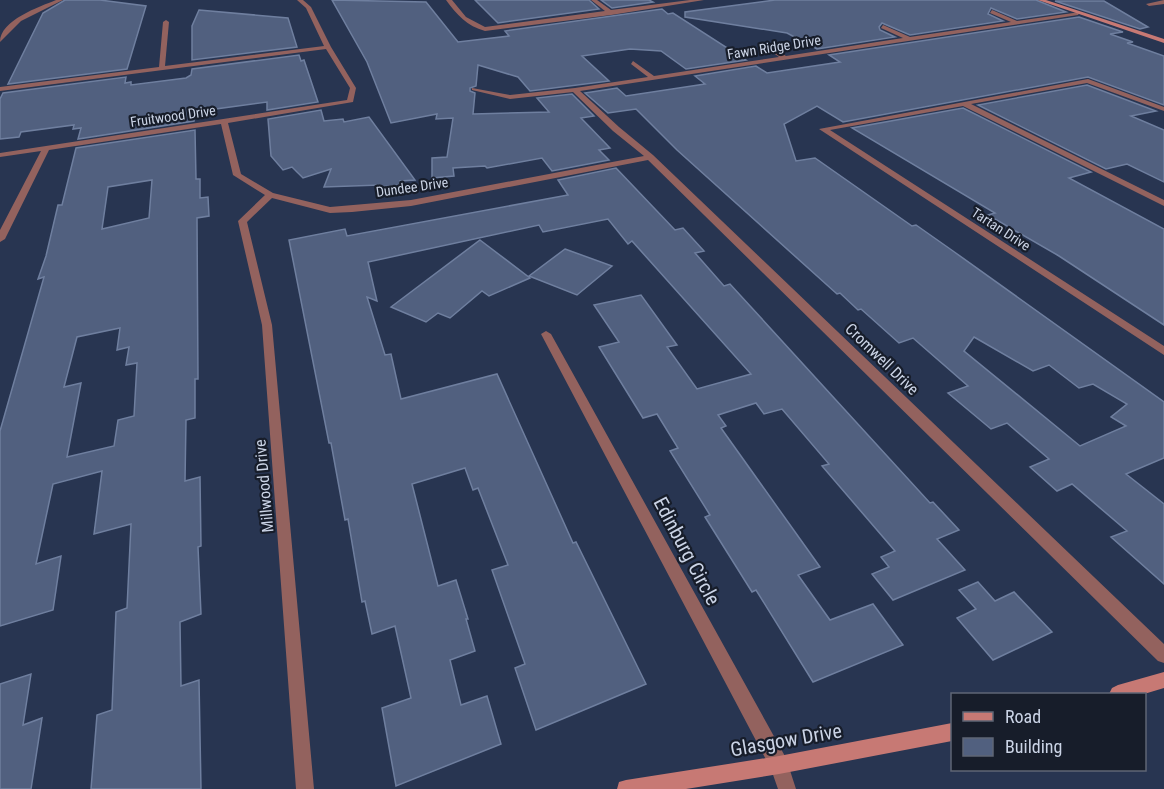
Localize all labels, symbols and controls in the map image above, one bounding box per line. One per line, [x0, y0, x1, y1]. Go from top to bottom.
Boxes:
street label: Fawn Ridge Drive [726, 32, 822, 62]
street label: Fruitwood Drive [129, 102, 217, 130]
street label: Dundee Drive [375, 174, 450, 200]
street label: Tartan Drive [969, 204, 1034, 254]
street label: Cromwell Drive [841, 319, 923, 399]
street label: Millwood Drive [250, 439, 278, 533]
street label: Edinburg Circle [648, 493, 726, 609]
legend [951, 693, 1146, 771]
text: Road [1005, 706, 1041, 727]
street label: Glasgow Drive [729, 718, 843, 762]
text: Building [1005, 736, 1062, 757]

